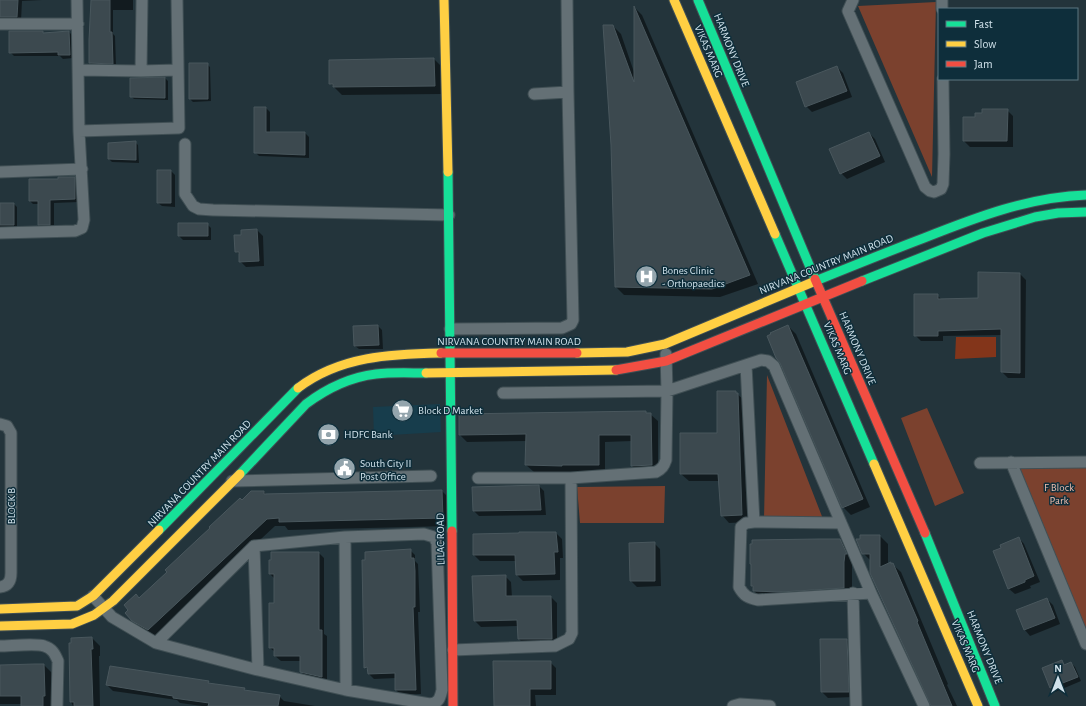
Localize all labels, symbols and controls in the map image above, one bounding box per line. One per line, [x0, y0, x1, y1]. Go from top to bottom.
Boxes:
legend [938, 8, 1078, 80]
street label: HARMONY DRIVE [712, 12, 752, 89]
text: Fast [974, 18, 993, 30]
street label: VIKAS MARG [693, 23, 725, 79]
text: Slow [974, 38, 996, 50]
text: Jam [974, 58, 993, 70]
street label: NIRVANA COUNTRY MAIN ROAD [758, 232, 895, 296]
hospital icon: Bones Clinic - Orthopaedics [634, 263, 660, 289]
place label: Bones Clinic - Orthopaedics [662, 265, 725, 289]
street label: HARMONY DRIVE [837, 310, 878, 387]
street label: VIKAS MARG [822, 320, 854, 376]
street label: NIRVANA COUNTRY MAIN ROAD [437, 336, 581, 347]
supermarket icon: Block D Market [390, 397, 416, 423]
place label: Block D Market [418, 405, 483, 416]
street label: NIRVANA COUNTRY MAIN ROAD [146, 418, 253, 529]
bank icon: HDFC Bank [316, 421, 342, 447]
place label: HDFC Bank [344, 429, 393, 440]
public building icon: South City II Post Office [331, 456, 357, 482]
place label: South City II Post Office [360, 458, 411, 482]
park label: F Block Park [1044, 482, 1074, 506]
street label: BLOCK B [6, 488, 17, 524]
street label: LILAC ROAD [435, 513, 446, 565]
street label: HARMONY DRIVE [965, 609, 1005, 686]
street label: VIKAS MARG [950, 618, 982, 674]
north arrow [1038, 658, 1078, 698]
text: N [1054, 663, 1062, 674]

